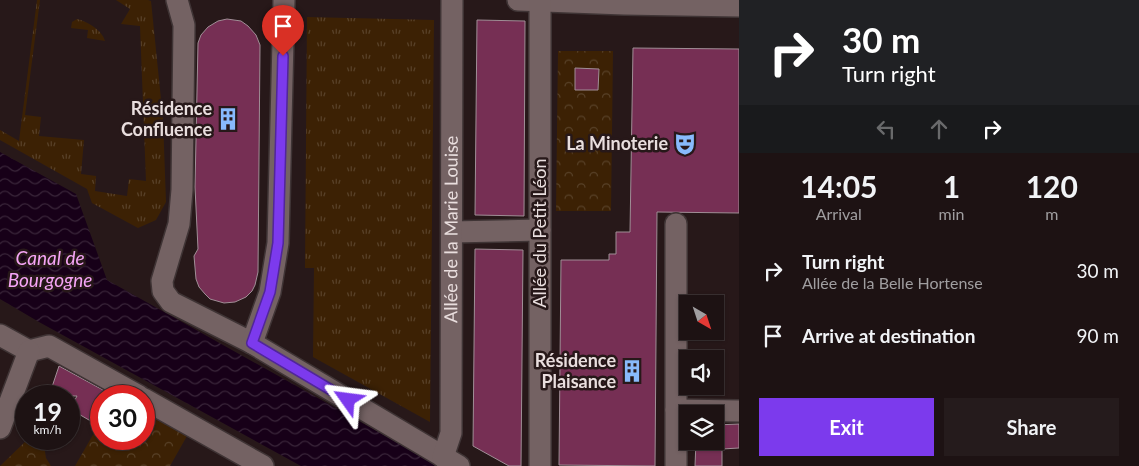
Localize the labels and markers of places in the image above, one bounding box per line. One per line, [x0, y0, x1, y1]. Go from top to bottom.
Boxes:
pin [262, 5, 304, 56]
place label: Résidence Confluence [121, 97, 212, 140]
building icon: Résidence Confluence [215, 106, 241, 132]
theatre icon: La Minoterie [672, 131, 698, 157]
place label: La Minoterie [566, 132, 668, 154]
place label: Résidence Plaisance [535, 349, 616, 392]
building icon: Résidence Plaisance [619, 358, 645, 384]

